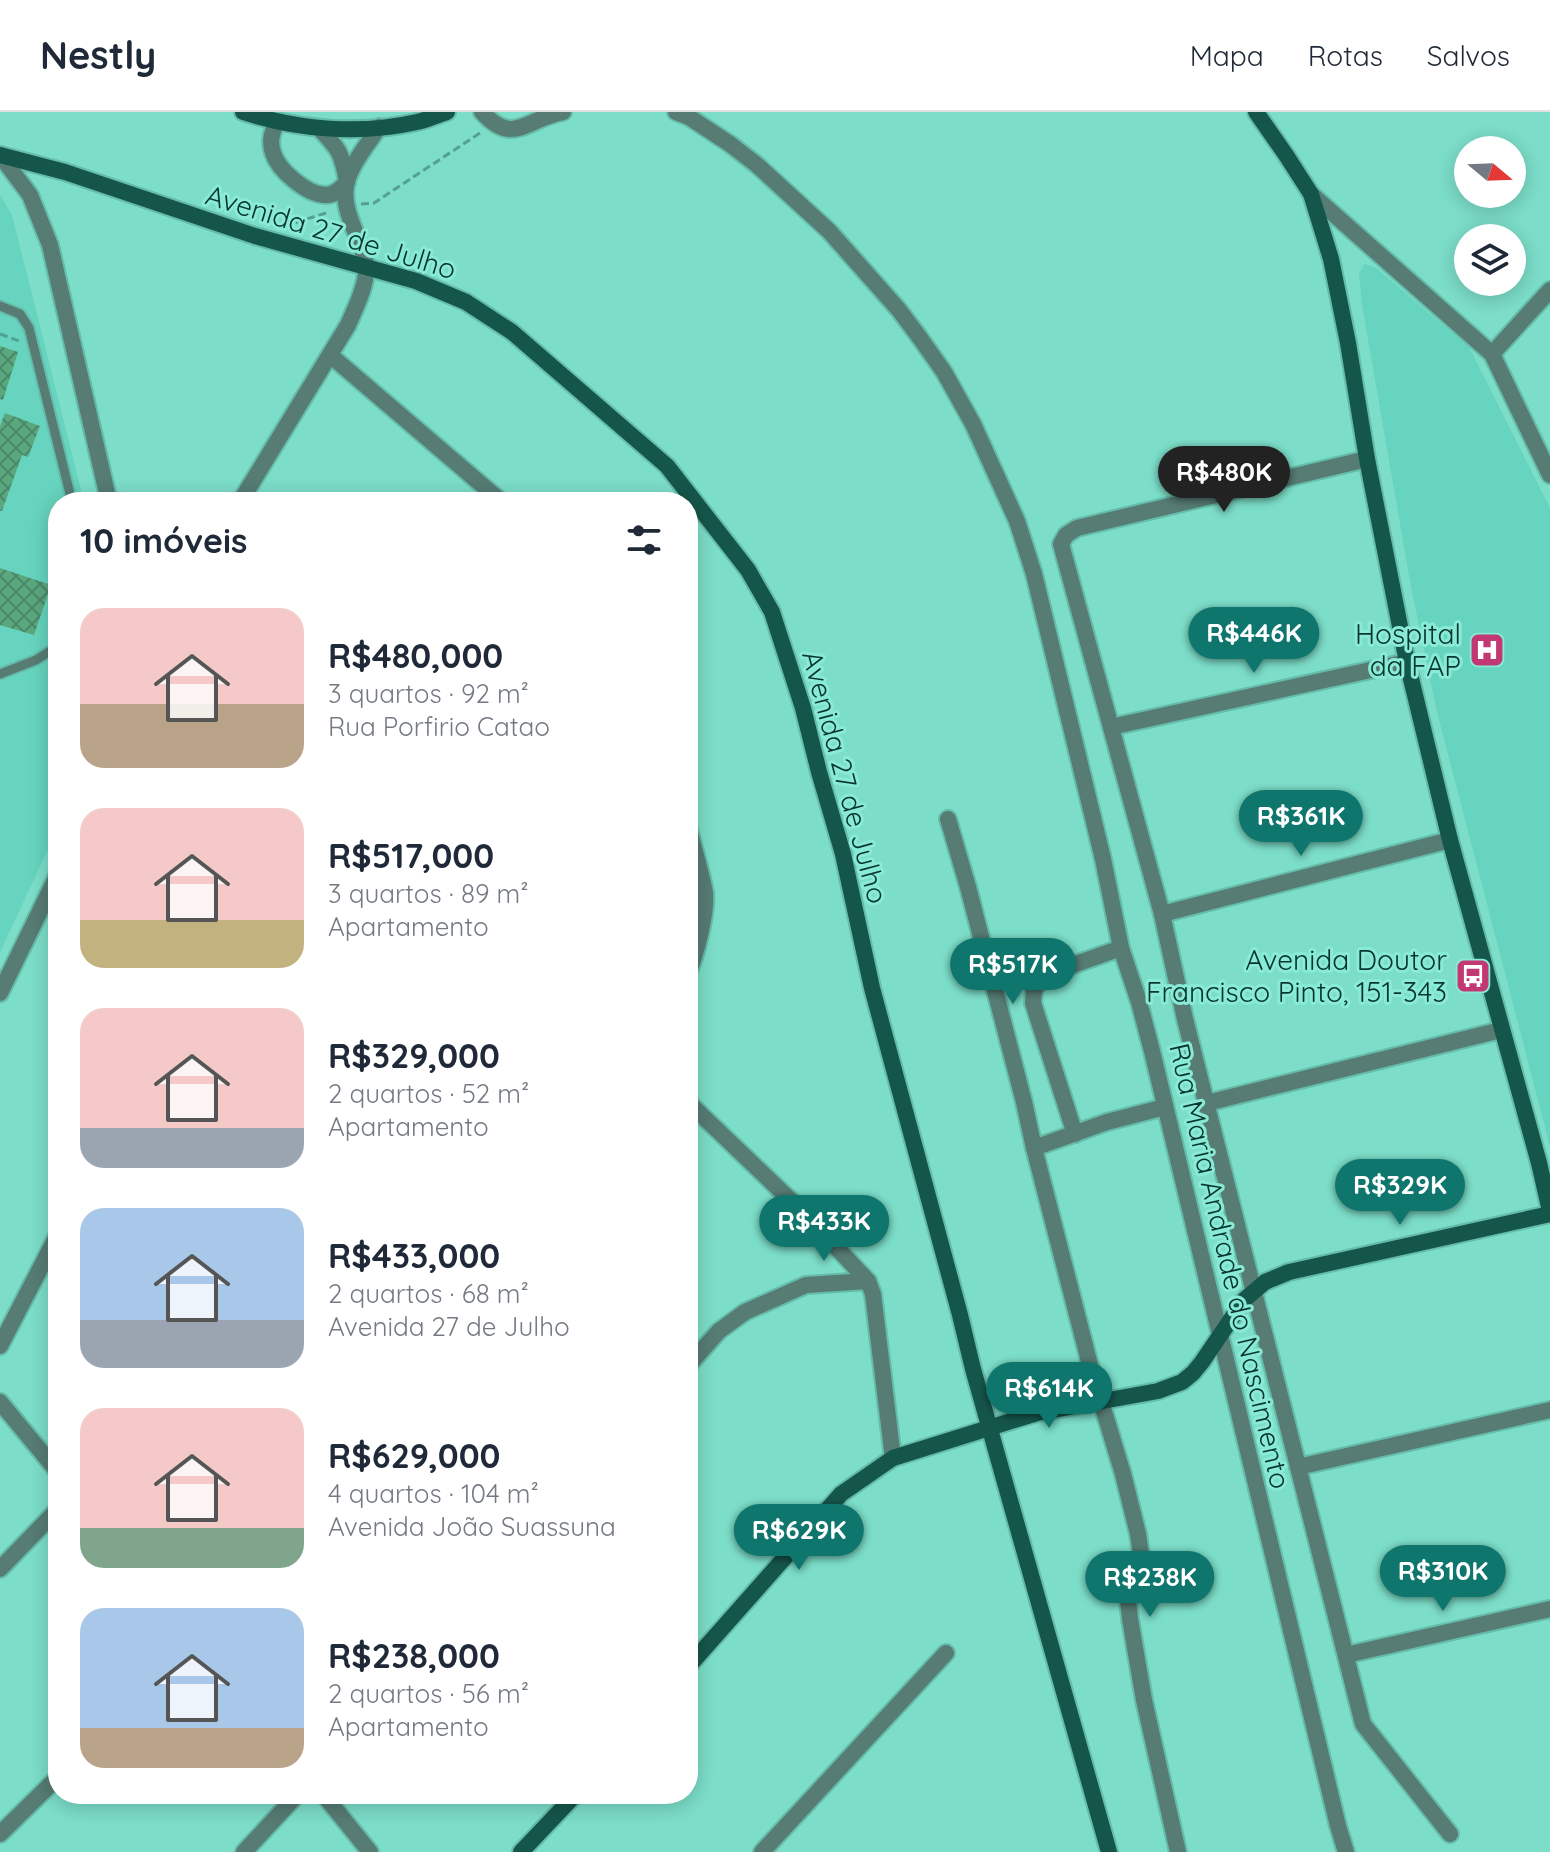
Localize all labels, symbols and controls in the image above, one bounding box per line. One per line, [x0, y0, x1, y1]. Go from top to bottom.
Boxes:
text: Nestly [40, 31, 156, 79]
text: Mapa [1190, 38, 1264, 73]
text: Rotas [1308, 38, 1383, 73]
text: Salvos [1427, 38, 1510, 73]
north arrow [1454, 136, 1526, 208]
map controls [1454, 136, 1526, 296]
street label: Avenida 27 de Julho [202, 177, 461, 286]
button: layers [1454, 224, 1526, 296]
pin: R$480K [1159, 446, 1289, 514]
text: R$480K [1176, 455, 1272, 488]
icon: filters [622, 518, 666, 562]
text: 10 imóveis [80, 519, 247, 562]
pin: R$446K [1189, 607, 1319, 675]
text: R$446K [1206, 616, 1302, 649]
place label: Hospital da FAP [1355, 616, 1461, 683]
hospital icon: Hospital da FAP [1468, 631, 1506, 669]
text: R$480,000 [328, 634, 503, 677]
icon: home [144, 640, 240, 736]
street label: Avenida 27 de Julho [795, 647, 896, 907]
text: 3 quartos · 92 m² [328, 677, 529, 710]
text: Rua Porfirio Catao [328, 710, 550, 743]
pin: R$361K [1236, 790, 1366, 858]
text: R$361K [1257, 799, 1345, 832]
text: R$517,000 [328, 834, 494, 877]
icon: home [144, 840, 240, 936]
text: 3 quartos · 89 m² [328, 877, 529, 910]
text: Apartamento [328, 910, 489, 943]
pin: R$517K [948, 938, 1078, 1006]
place label: Avenida Doutor Francisco Pinto, 151-343 [1146, 942, 1447, 1009]
text: R$517K [968, 947, 1058, 980]
bus stop icon: Avenida Doutor Francisco Pinto, 151-343 [1454, 957, 1492, 995]
text: R$329,000 [328, 1034, 500, 1077]
icon: home [144, 1040, 240, 1136]
street label: Rua Maria Andrade do Nascimento [1162, 1040, 1299, 1492]
text: 2 quartos · 52 m² [328, 1077, 529, 1110]
text: Apartamento [328, 1110, 489, 1143]
pin: R$329K [1335, 1159, 1465, 1227]
text: R$329K [1353, 1168, 1447, 1201]
pin: R$433K [759, 1195, 889, 1263]
text: R$433K [777, 1204, 871, 1237]
text: R$433,000 [328, 1234, 500, 1277]
icon: home [144, 1240, 240, 1336]
text: 2 quartos · 68 m² [328, 1277, 529, 1310]
text: Avenida 27 de Julho [328, 1310, 570, 1343]
pin: R$614K [984, 1362, 1114, 1430]
text: R$614K [1004, 1371, 1094, 1404]
text: R$629,000 [328, 1434, 500, 1477]
icon: home [144, 1440, 240, 1536]
text: 4 quartos · 104 m² [328, 1477, 539, 1510]
pin: R$629K [734, 1504, 864, 1572]
text: Avenida João Suassuna [328, 1510, 616, 1543]
text: R$629K [752, 1513, 846, 1546]
pin: R$310K [1378, 1545, 1508, 1613]
pin: R$238K [1085, 1551, 1215, 1619]
text: R$310K [1398, 1554, 1488, 1587]
text: R$238K [1103, 1560, 1197, 1593]
text: R$238,000 [328, 1634, 500, 1677]
icon: home [144, 1640, 240, 1736]
text: 2 quartos · 56 m² [328, 1677, 529, 1710]
text: Apartamento [328, 1710, 489, 1743]

